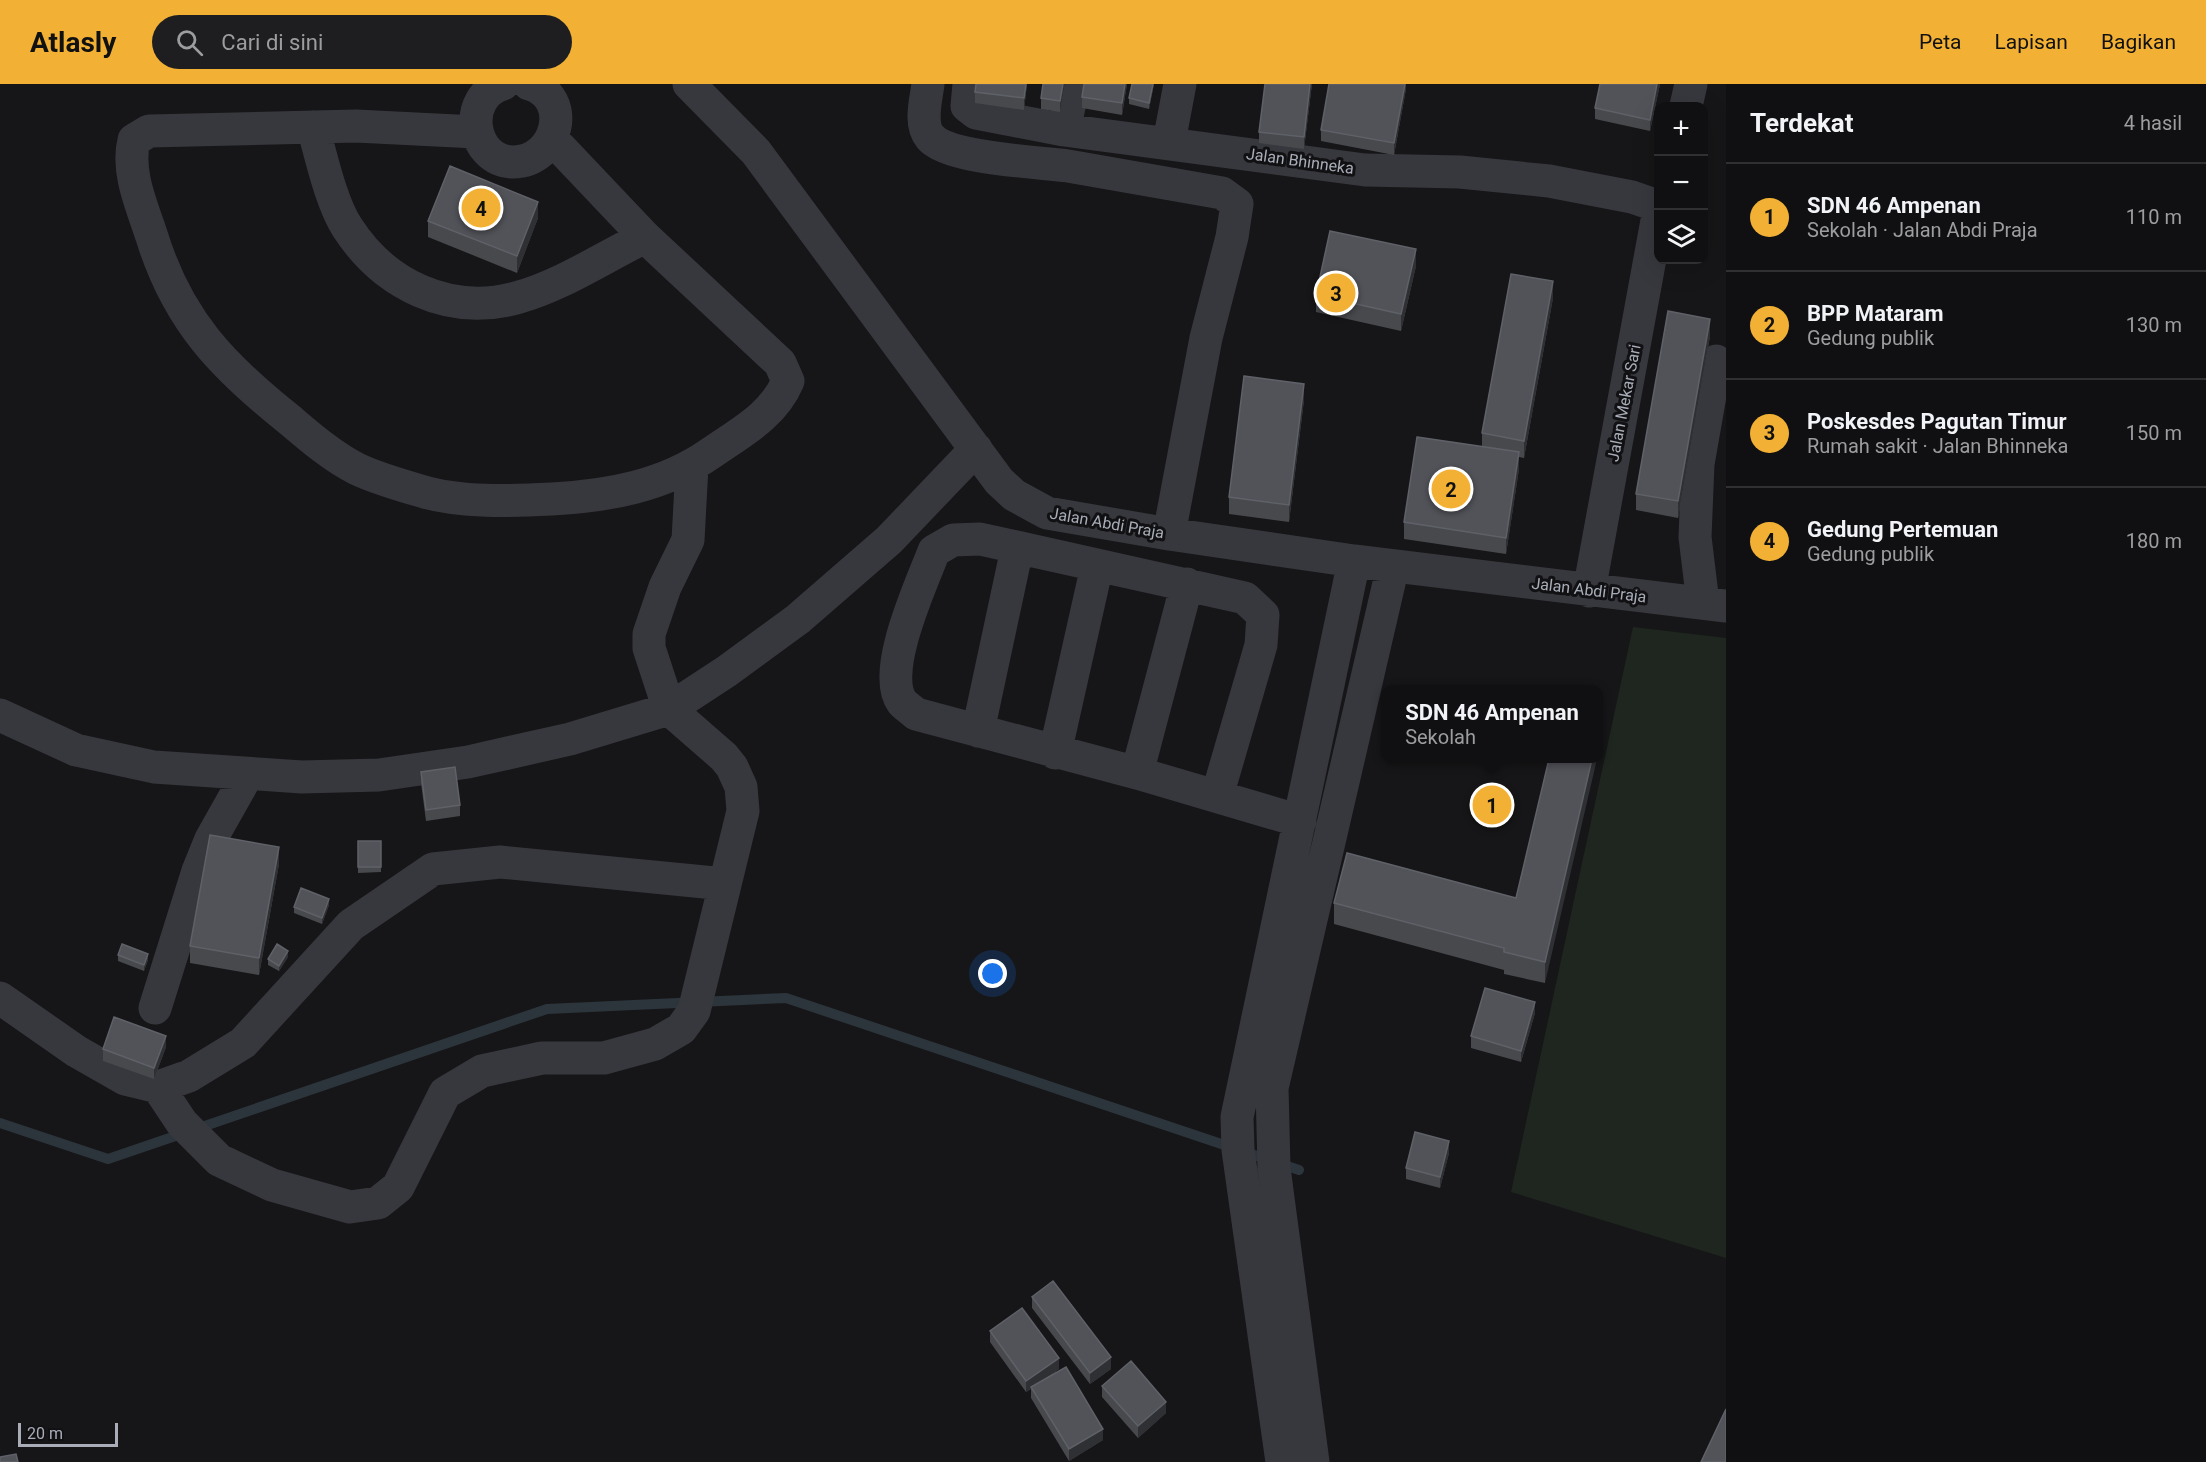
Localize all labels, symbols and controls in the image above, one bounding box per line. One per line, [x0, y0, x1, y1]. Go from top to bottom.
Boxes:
search box [152, 15, 572, 69]
text: Atlasly [30, 26, 116, 59]
icon: search [173, 26, 206, 59]
text: Cari di sini [221, 30, 323, 55]
text: Peta [1919, 30, 1961, 54]
text: Lapisan [1994, 30, 2068, 54]
text: Bagikan [2101, 30, 2176, 54]
map controls [1654, 102, 1708, 264]
button: + [1654, 102, 1708, 156]
text: Terdekat [1750, 108, 1854, 138]
text: 4 hasil [2124, 111, 2182, 135]
street label: Jalan Bhinneka [1245, 144, 1355, 178]
button: − [1654, 156, 1708, 210]
pin: 4 [462, 186, 500, 230]
text: SDN 46 Ampenan [1807, 193, 1981, 218]
text: 1 [1764, 205, 1775, 229]
text: 110 m [2126, 205, 2182, 229]
button: layers [1654, 210, 1708, 264]
text: Sekolah · Jalan Abdi Praja [1807, 218, 2038, 242]
pin: 3 [1316, 270, 1356, 316]
text: BPP Mataram [1807, 301, 1944, 326]
text: 2 [1764, 313, 1775, 337]
text: 130 m [2126, 313, 2182, 337]
text: Gedung publik [1807, 326, 1934, 350]
street label: Jalan Mekar Sari [1603, 343, 1645, 463]
text: Poskesdes Pagutan Timur [1807, 409, 2067, 434]
text: 3 [1764, 421, 1775, 445]
text: 150 m [2126, 421, 2182, 445]
text: Rumah sakit · Jalan Bhinneka [1807, 434, 2068, 458]
pin: 2 [1432, 466, 1470, 512]
street label: Jalan Abdi Praja [1048, 504, 1166, 542]
text: Gedung Pertemuan [1807, 517, 1998, 542]
text: 4 [1764, 529, 1775, 553]
text: 180 m [2126, 529, 2182, 553]
text: Gedung publik [1807, 542, 1934, 566]
street label: Jalan Abdi Praja [1530, 574, 1648, 606]
popup [1381, 685, 1603, 763]
text: SDN 46 Ampenan [1405, 700, 1579, 725]
text: Sekolah [1405, 725, 1476, 749]
pin: 1 [1472, 782, 1512, 828]
your location [978, 959, 1007, 988]
scale bar [18, 1420, 118, 1448]
text: 20 m [27, 1424, 63, 1443]

